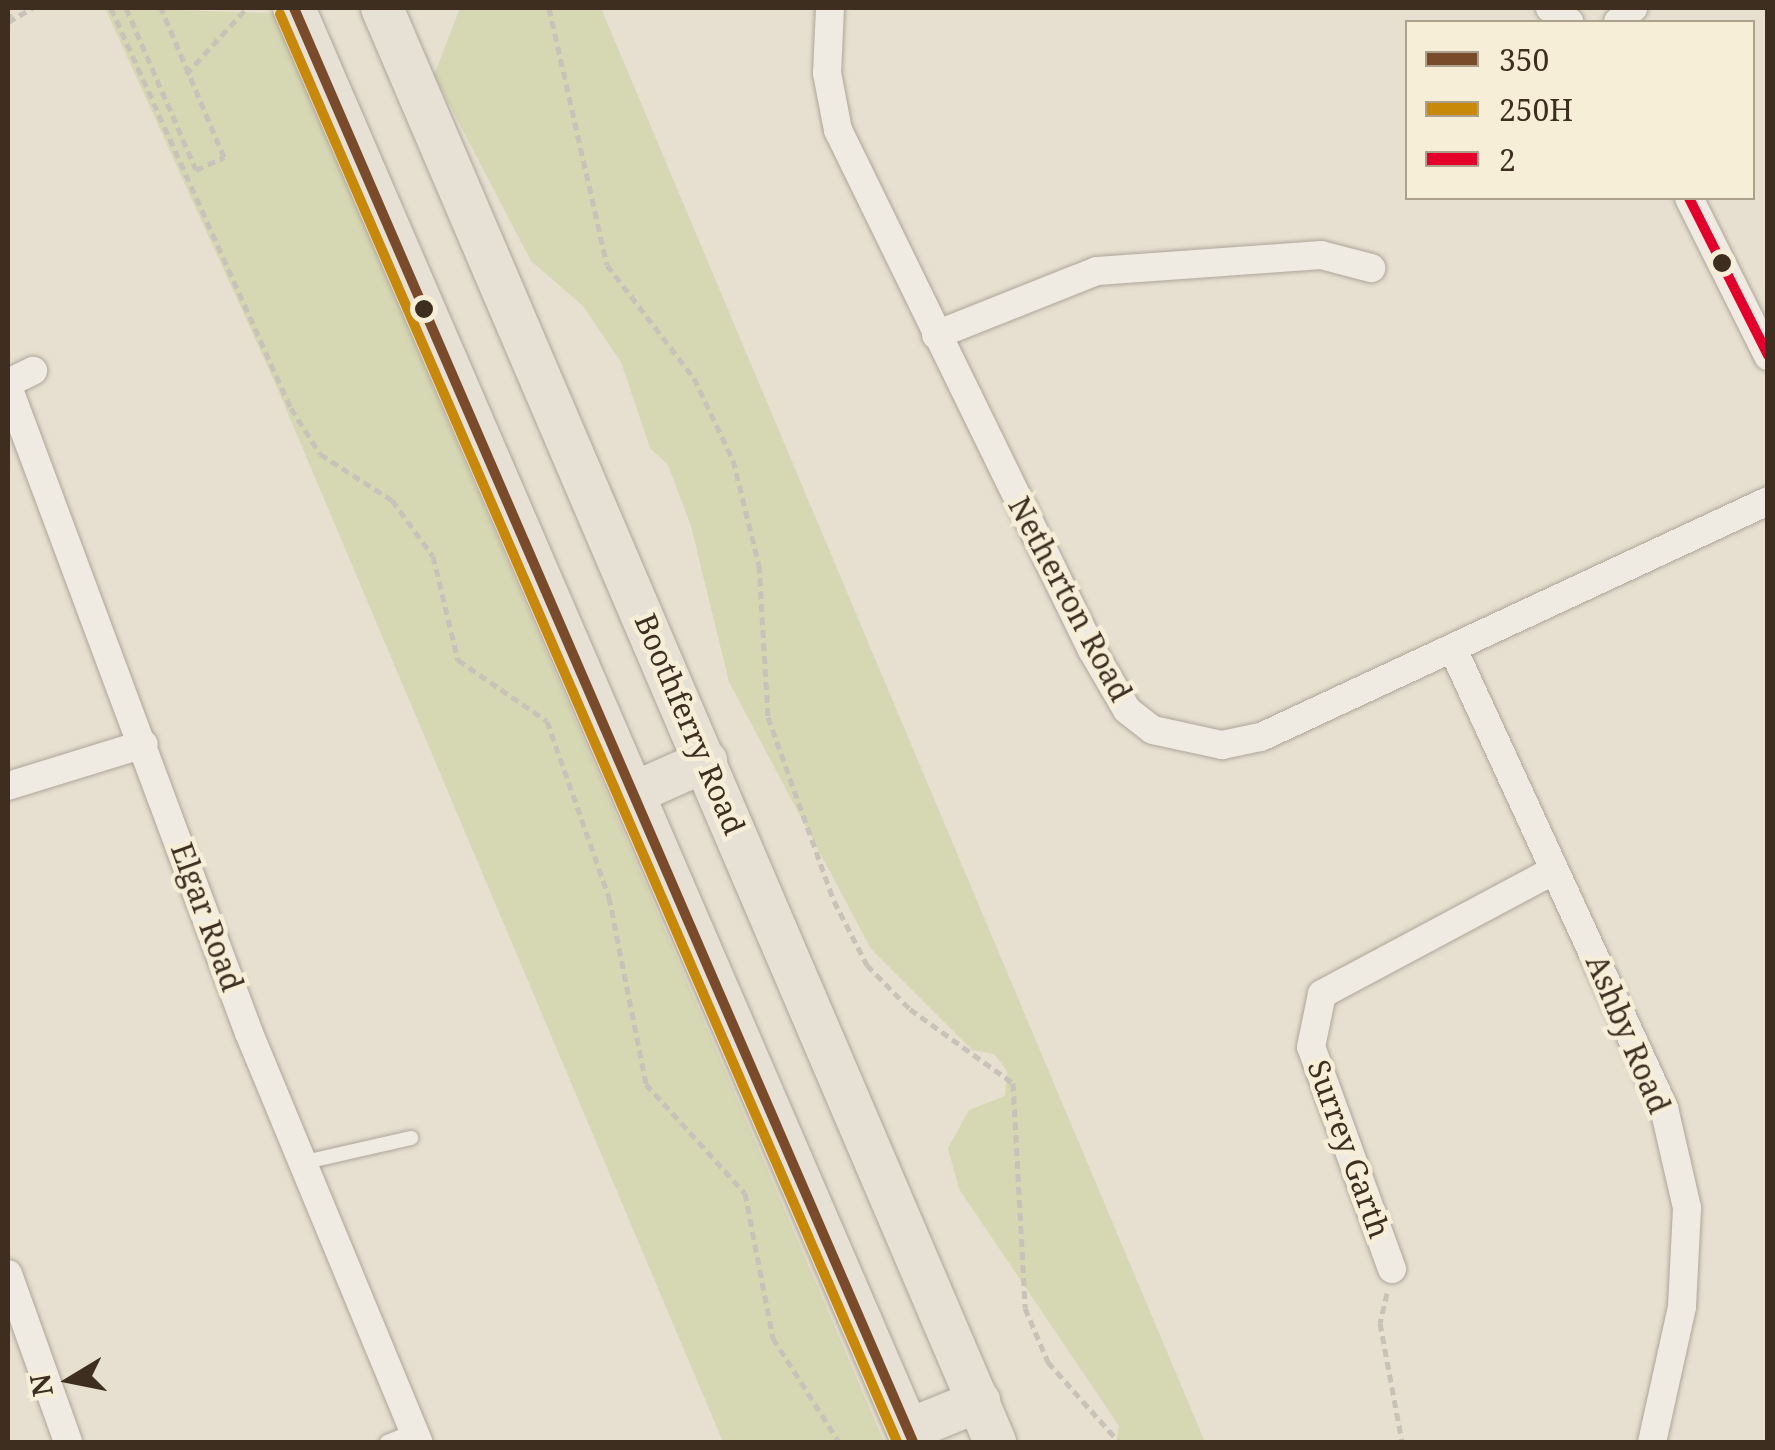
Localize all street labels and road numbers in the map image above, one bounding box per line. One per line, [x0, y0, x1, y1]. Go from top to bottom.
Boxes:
street label: Netherton Road [1001, 491, 1139, 707]
street label: Boothferry Road [627, 608, 753, 840]
street label: Elgar Road [164, 838, 250, 996]
street label: Ashby Road [1578, 949, 1678, 1119]
street label: Surrey Garth [1300, 1055, 1398, 1243]

